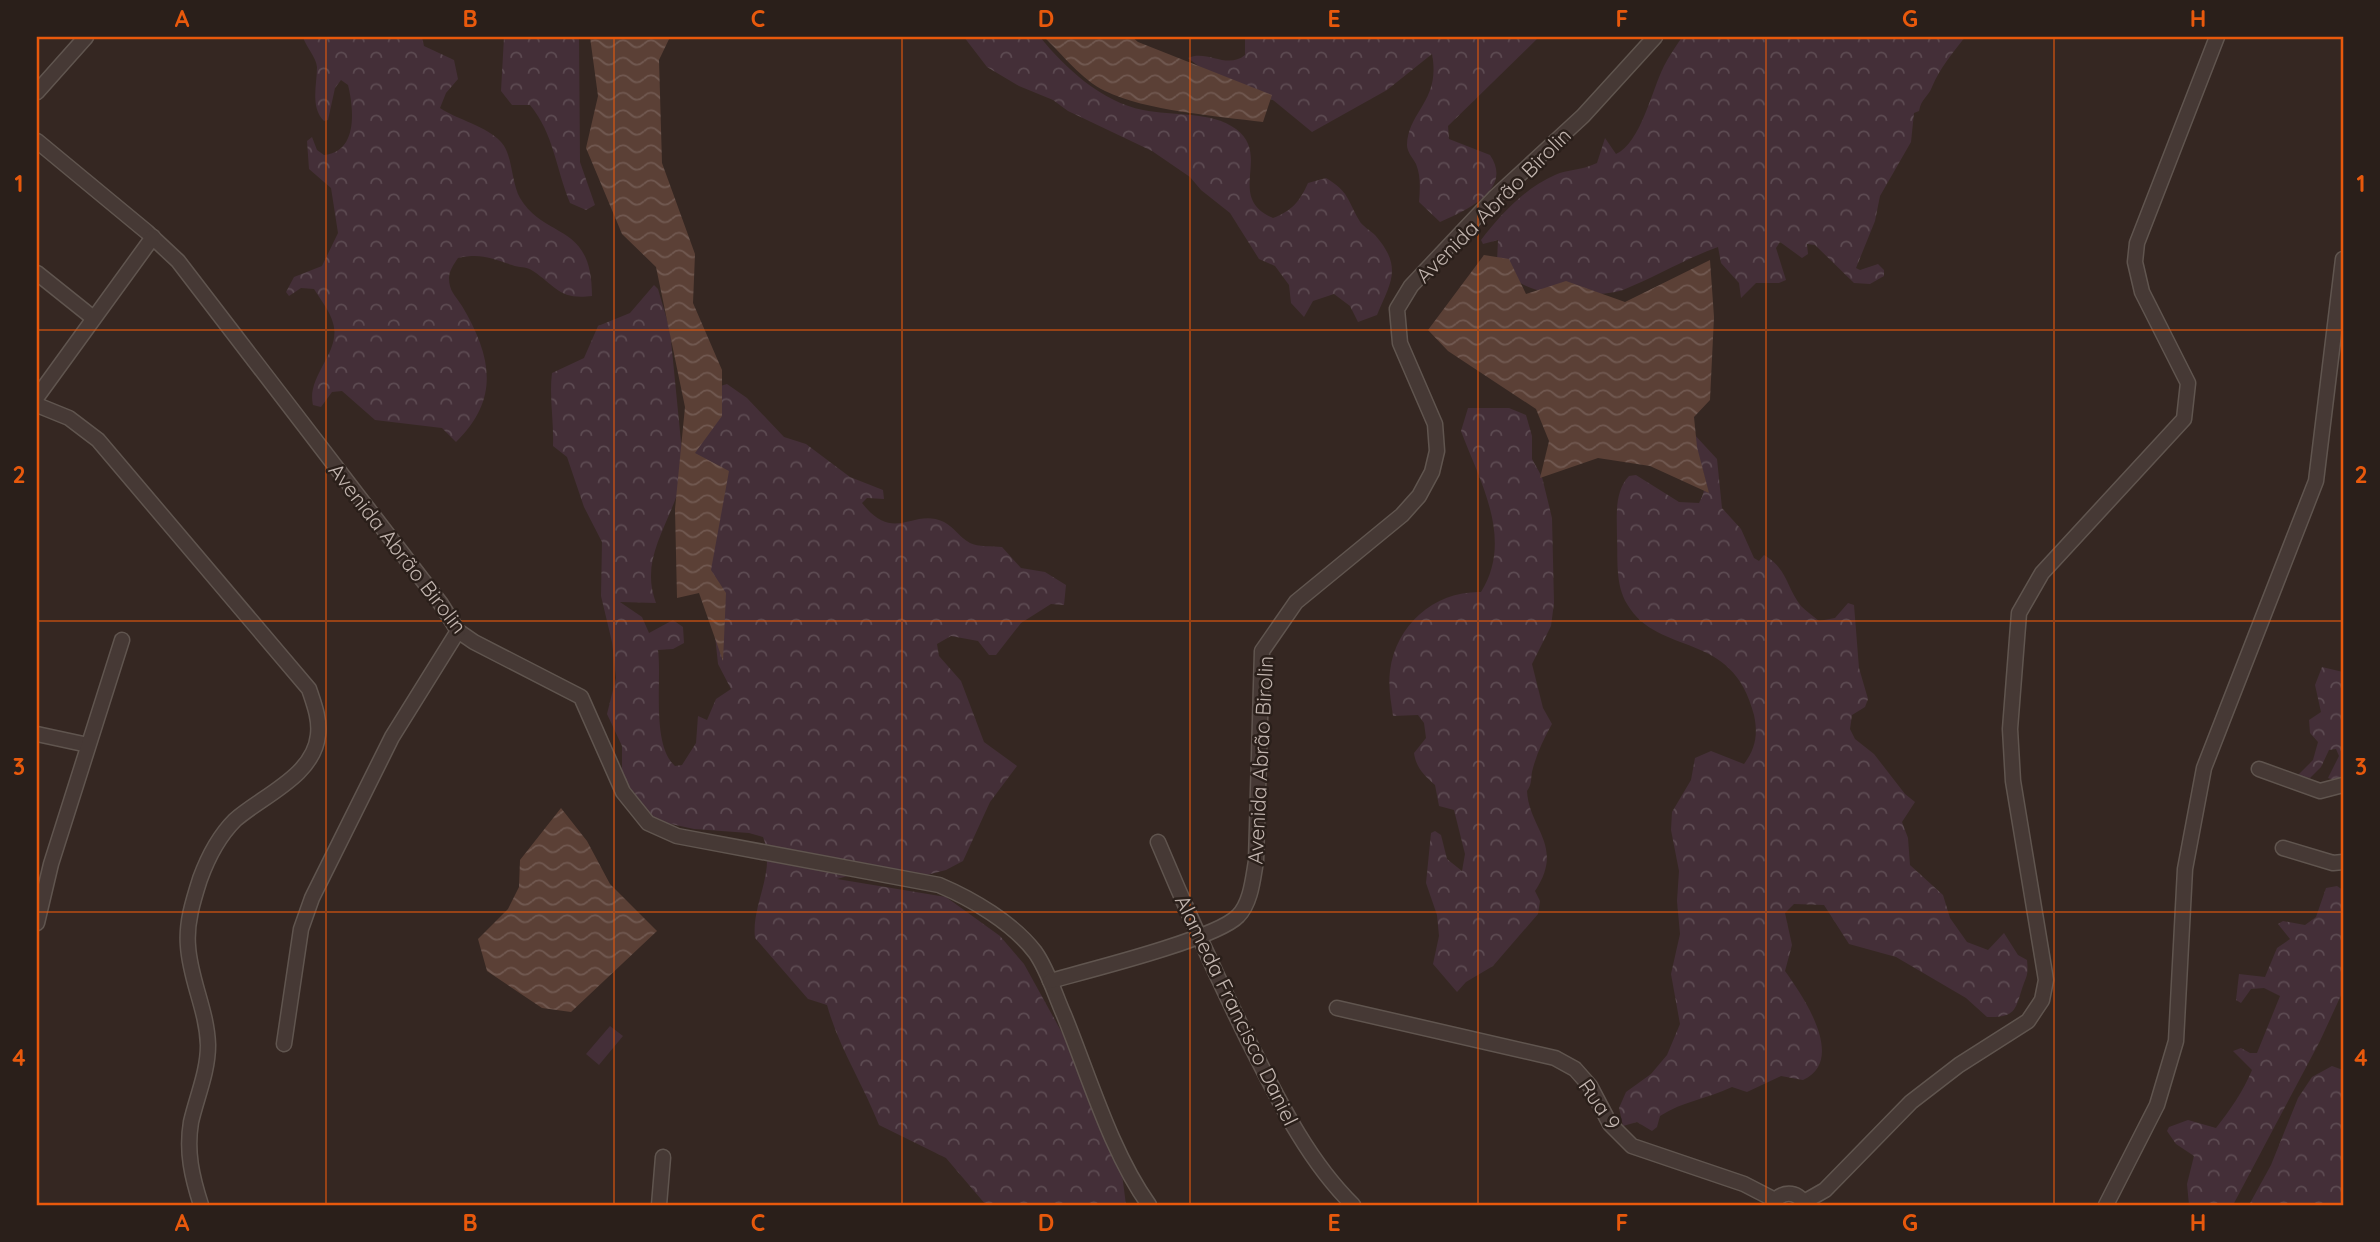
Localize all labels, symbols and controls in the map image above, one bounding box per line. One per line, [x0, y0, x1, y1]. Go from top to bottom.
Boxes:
text: A [175, 4, 190, 33]
text: B [462, 4, 478, 33]
text: C [751, 4, 765, 33]
text: D [1038, 4, 1054, 33]
text: E [1327, 4, 1341, 33]
text: F [1616, 4, 1628, 33]
text: G [1902, 4, 1918, 33]
text: H [2190, 4, 2206, 33]
street label: Avenida Abrão Birolin [1410, 122, 1576, 288]
text: 1 [15, 169, 23, 198]
text: 1 [2357, 169, 2365, 198]
street label: Avenida Abrão Birolin [323, 458, 473, 638]
text: 2 [12, 460, 26, 489]
text: 2 [2354, 460, 2368, 489]
street label: Avenida Abrão Birolin [1242, 655, 1278, 865]
text: 3 [13, 752, 25, 781]
text: 3 [2355, 752, 2367, 781]
street label: Alameda Francisco Daniel [1170, 890, 1304, 1130]
text: 4 [12, 1043, 26, 1072]
text: 4 [2354, 1043, 2368, 1072]
street label: Rua 9 [1573, 1074, 1627, 1134]
text: A [175, 1208, 190, 1237]
text: B [462, 1208, 478, 1237]
text: C [751, 1208, 765, 1237]
text: D [1038, 1208, 1054, 1237]
text: E [1327, 1208, 1341, 1237]
text: F [1616, 1208, 1628, 1237]
text: G [1902, 1208, 1918, 1237]
text: H [2190, 1208, 2206, 1237]

